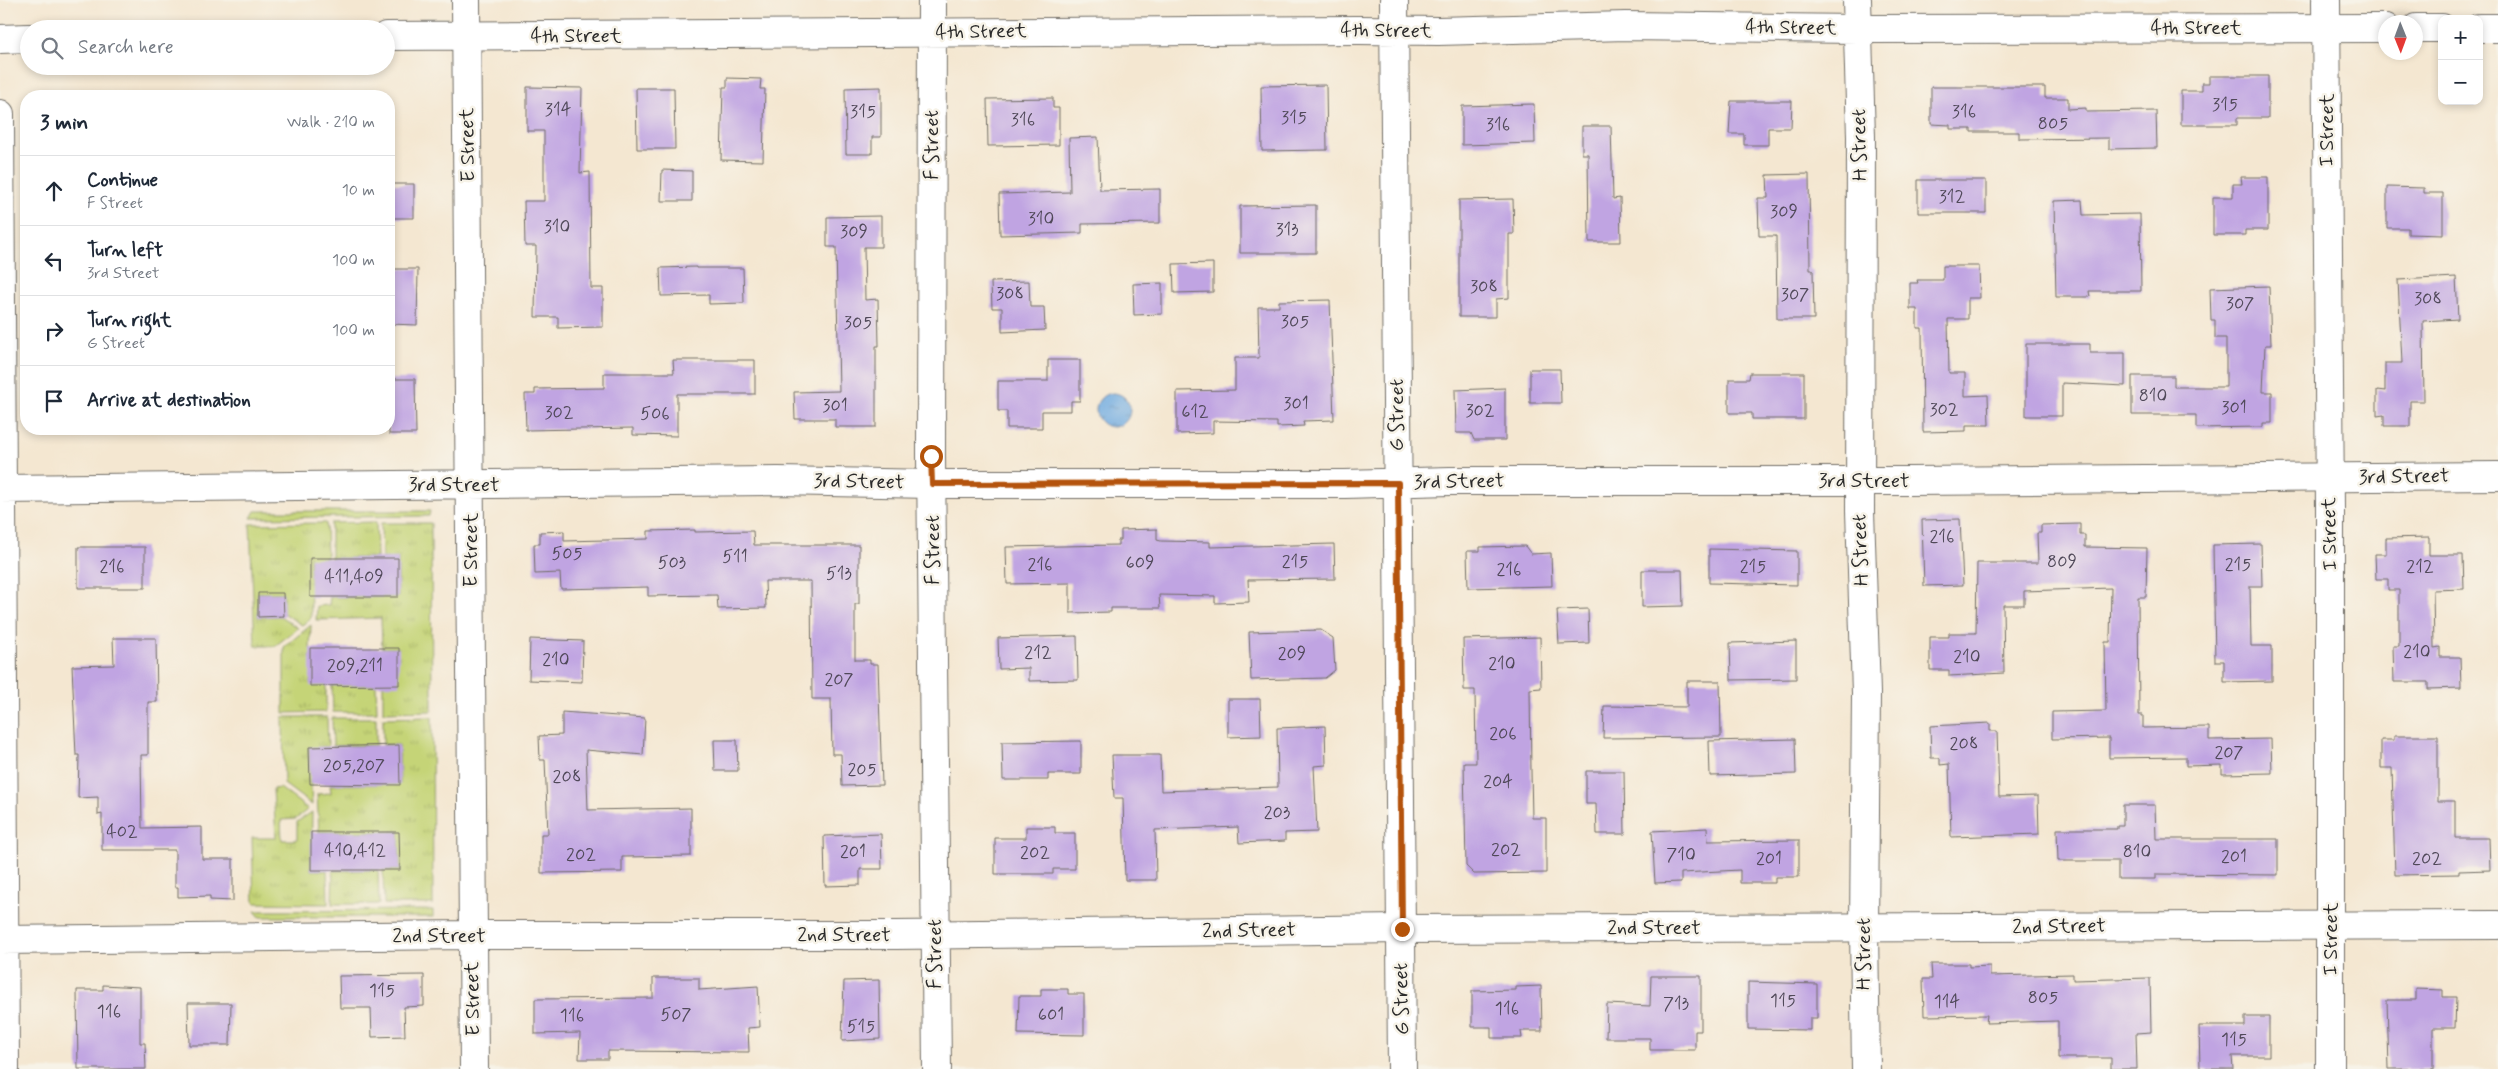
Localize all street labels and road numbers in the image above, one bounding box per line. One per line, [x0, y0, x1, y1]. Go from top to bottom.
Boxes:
street label: 4th Street [1745, 14, 1837, 42]
street label: 4th Street [2150, 15, 2242, 42]
street label: 4th Street [1340, 17, 1432, 45]
street label: 4th Street [935, 18, 1027, 46]
street label: 4th Street [530, 23, 622, 50]
street label: I Street [2314, 93, 2341, 167]
street label: E Street [454, 107, 482, 182]
street label: H Street [1846, 109, 1874, 181]
street label: F Street [919, 110, 946, 180]
street label: G Street [1384, 379, 1411, 451]
street label: 3rd Street [2358, 463, 2450, 491]
street label: 3rd Street [813, 468, 905, 496]
street label: 3rd Street [1413, 468, 1505, 496]
street label: 3rd Street [1819, 468, 1909, 495]
street label: 3rd Street [409, 472, 499, 499]
street label: I Street [2316, 497, 2344, 571]
street label: E Street [458, 513, 485, 587]
street label: H Street [1846, 513, 1876, 587]
street label: F Street [920, 515, 947, 585]
street label: I Street [2318, 902, 2345, 976]
street label: 2nd Street [2012, 913, 2106, 941]
street label: 2nd Street [1607, 915, 1701, 942]
street label: 2nd Street [1202, 917, 1296, 945]
street label: H Street [1851, 918, 1878, 990]
street label: F Street [922, 919, 949, 989]
street label: 2nd Street [797, 922, 891, 949]
street label: 2nd Street [392, 923, 486, 950]
street label: E Street [459, 961, 487, 1036]
street label: G Street [1388, 963, 1416, 1035]

